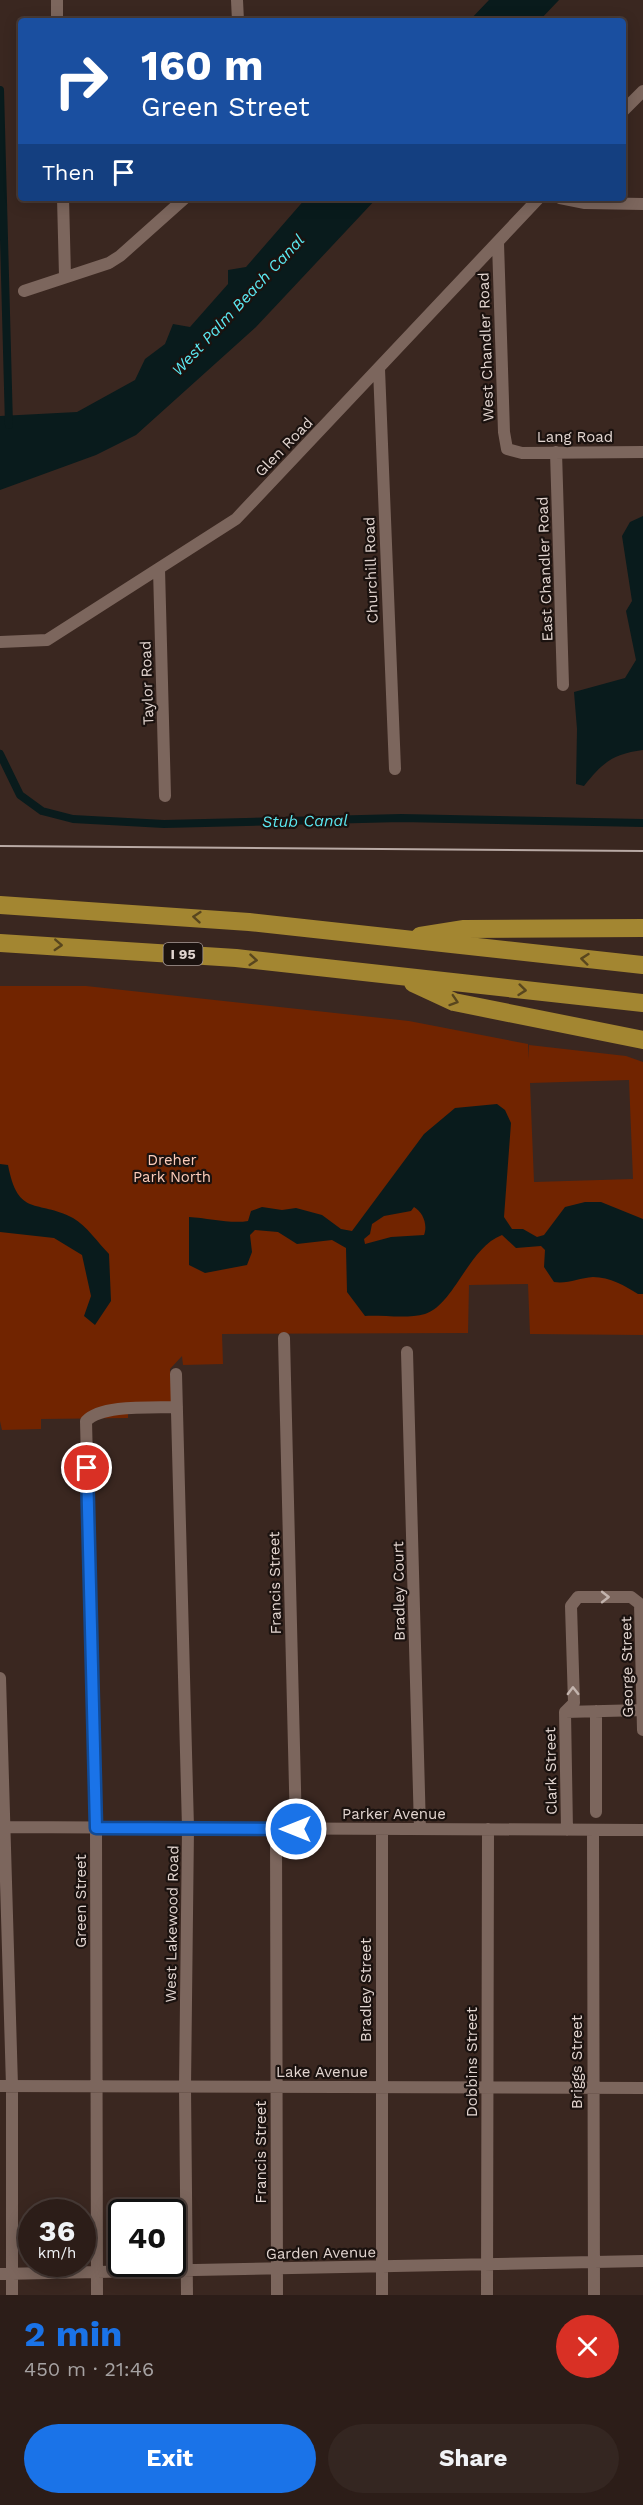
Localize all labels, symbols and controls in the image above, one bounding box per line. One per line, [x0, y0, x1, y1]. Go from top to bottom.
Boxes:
text: 160 m [141, 41, 264, 90]
icon: right [42, 42, 120, 120]
text: Green Street [141, 91, 309, 123]
icon: arrive [107, 156, 140, 189]
text: Then [42, 160, 95, 185]
water label: West Palm Beach Canal [168, 230, 308, 379]
street label: West Chandler Road [474, 272, 498, 422]
street label: Glen Road [251, 414, 317, 480]
street label: Lang Road [537, 428, 613, 446]
street label: East Chandler Road [533, 496, 557, 642]
street label: Churchill Road [360, 516, 382, 624]
street label: Taylor Road [137, 640, 157, 726]
water label: Stub Canal [262, 811, 348, 831]
one-way arrow [192, 911, 201, 924]
one-way arrow [54, 939, 63, 952]
road number: I 95 [164, 943, 202, 965]
one-way arrow [248, 953, 257, 966]
one-way arrow [580, 953, 589, 966]
one-way arrow [518, 983, 527, 996]
one-way arrow [448, 993, 459, 1006]
park label: Dreher Park North [133, 1151, 211, 1186]
pin [61, 1442, 112, 1493]
icon: arrive [70, 1451, 103, 1484]
street label: Francis Street [265, 1531, 285, 1635]
street label: Bradley Court [389, 1540, 409, 1641]
one-way arrow [600, 1591, 609, 1603]
street label: George Street [617, 1616, 637, 1718]
one-way arrow [567, 1686, 579, 1695]
street label: Clark Street [541, 1726, 561, 1815]
position arrow [264, 1797, 328, 1861]
street label: Parker Avenue [342, 1805, 446, 1823]
street label: West Lakewood Road [162, 1845, 182, 2003]
street label: Green Street [72, 1853, 90, 1948]
street label: Bradley Street [357, 1937, 375, 2042]
street label: Dobbins Street [463, 2006, 481, 2117]
street label: Briggs Street [568, 2014, 586, 2109]
street label: Lake Avenue [276, 2063, 368, 2081]
street label: Francis Street [252, 2100, 270, 2203]
speed limit sign: 40 [108, 2199, 186, 2277]
text: 36 [39, 2213, 75, 2248]
street label: Garden Avenue [266, 2243, 376, 2263]
text: km/h [38, 2244, 76, 2262]
text: 2 min [24, 2313, 122, 2355]
button: close [556, 2315, 619, 2378]
text: 450 m · 21:46 [24, 2357, 154, 2381]
button: Exit [24, 2424, 316, 2493]
button: Share [328, 2424, 619, 2493]

